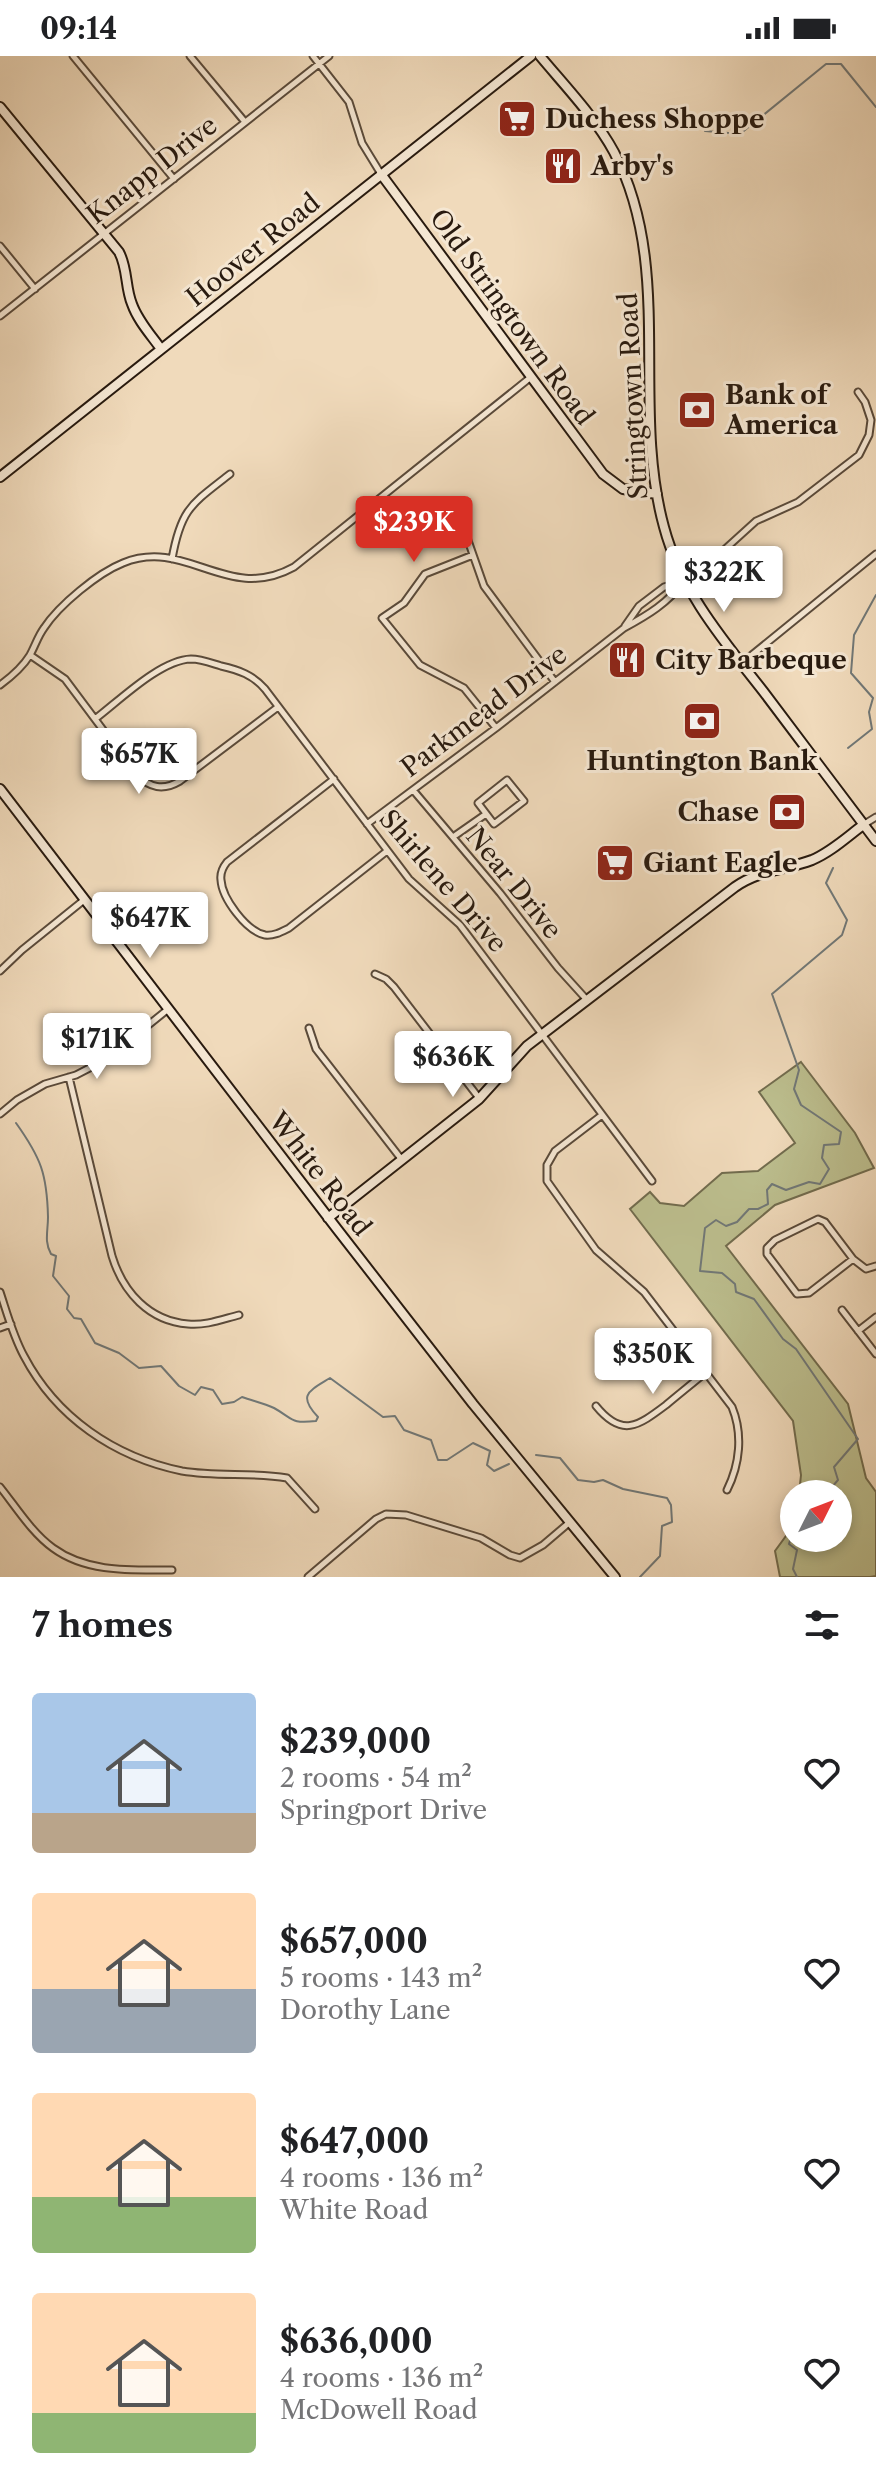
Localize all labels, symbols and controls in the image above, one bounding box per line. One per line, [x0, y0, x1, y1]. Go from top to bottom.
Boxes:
text: 09:14 [40, 10, 117, 47]
supermarket icon: Duchess Shoppe [496, 98, 538, 140]
place label: Duchess Shoppe [545, 103, 765, 135]
street label: Knapp Drive [80, 109, 224, 231]
restaurant icon: Arby's [542, 145, 584, 187]
place label: Arby's [590, 150, 674, 182]
street label: Hoover Road [180, 186, 326, 314]
street label: Old Stringtown Road [423, 203, 601, 431]
street label: Stringtown Road [612, 292, 654, 500]
place label: Bank of America [724, 379, 839, 441]
bank icon: Bank of America [676, 389, 718, 431]
pin: $239K [358, 496, 470, 564]
text: $239K [374, 506, 454, 538]
pin: $322K [668, 546, 780, 614]
text: $322K [684, 556, 764, 588]
street label: Parkmead Drive [395, 638, 573, 784]
restaurant icon: City Barbeque [606, 639, 648, 681]
place label: City Barbeque [655, 644, 847, 676]
bank icon: Huntington Bank [681, 700, 723, 742]
pin: $657K [83, 728, 195, 796]
text: $657K [100, 738, 178, 770]
place label: Huntington Bank [586, 745, 819, 777]
bank icon: Chase [766, 791, 808, 833]
place label: Chase [678, 796, 759, 828]
street label: Shirlene Drive [372, 803, 514, 959]
street label: Near Drive [459, 821, 569, 945]
supermarket icon: Giant Eagle [594, 842, 636, 884]
place label: Giant Eagle [643, 847, 798, 879]
pin: $647K [94, 892, 206, 960]
text: $647K [110, 902, 190, 934]
pin: $171K [41, 1013, 153, 1081]
text: $171K [61, 1023, 133, 1055]
pin: $636K [397, 1031, 509, 1099]
text: $636K [412, 1041, 494, 1073]
street label: White Road [261, 1105, 378, 1242]
pin: $350K [597, 1328, 709, 1396]
text: $350K [613, 1338, 693, 1370]
north arrow [780, 1480, 852, 1552]
map controls [780, 1480, 852, 1552]
icon: filters [800, 1603, 844, 1647]
text: 7 homes [32, 1604, 173, 1646]
text: $239,000 [280, 1720, 431, 1762]
icon: home [96, 1725, 192, 1821]
icon: heart [800, 1751, 844, 1795]
text: 2 rooms · 54 m² [280, 1762, 472, 1794]
text: Springport Drive [280, 1794, 487, 1826]
text: $657,000 [280, 1920, 428, 1962]
icon: home [96, 1925, 192, 2021]
icon: heart [800, 1951, 844, 1995]
text: 5 rooms · 143 m² [280, 1962, 482, 1994]
text: Dorothy Lane [280, 1994, 451, 2026]
text: $647,000 [280, 2120, 429, 2162]
icon: home [96, 2125, 192, 2221]
icon: heart [800, 2151, 844, 2195]
text: 4 rooms · 136 m² [280, 2162, 483, 2194]
text: White Road [280, 2194, 428, 2226]
text: $636,000 [280, 2320, 433, 2362]
icon: home [96, 2325, 192, 2421]
icon: heart [800, 2351, 844, 2395]
text: 4 rooms · 136 m² [280, 2362, 483, 2394]
text: McDowell Road [280, 2394, 478, 2426]

